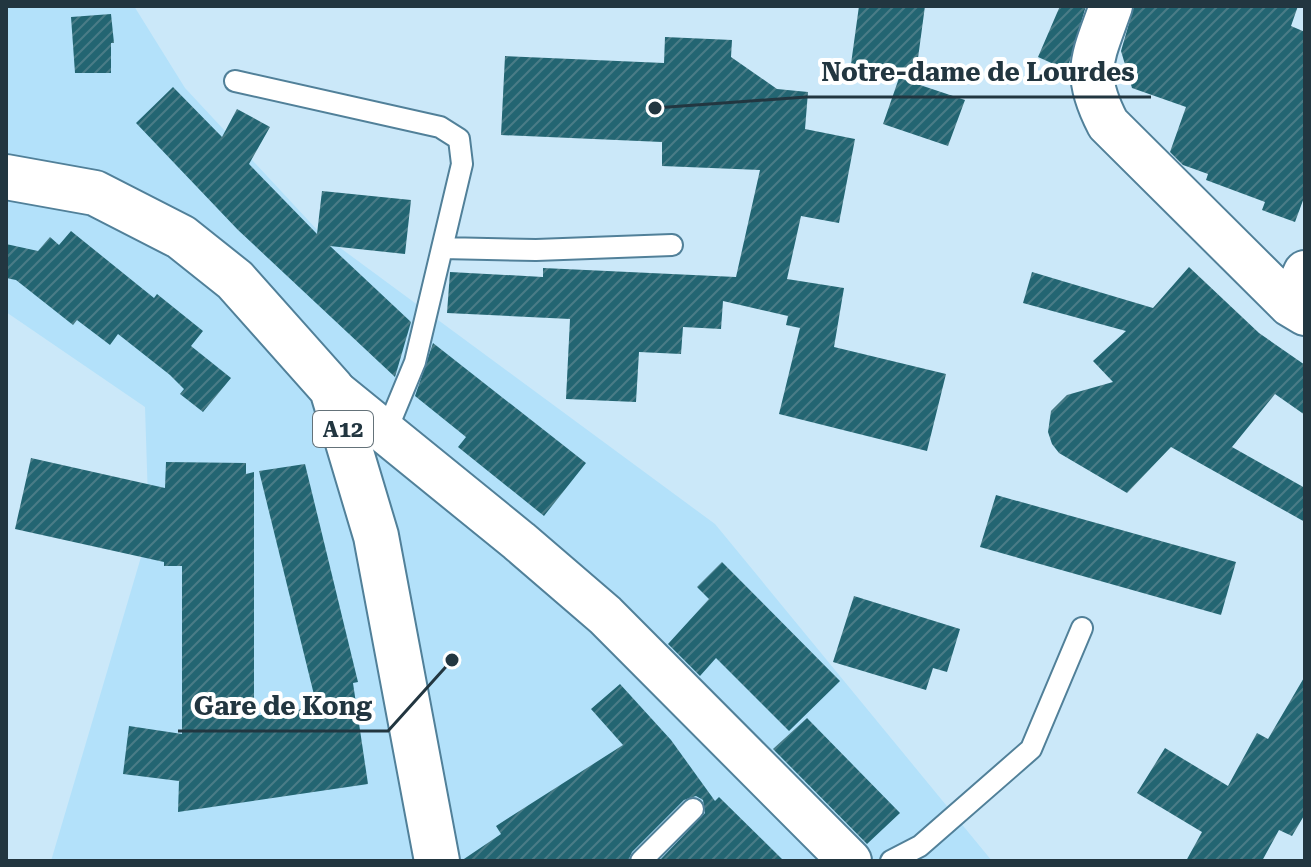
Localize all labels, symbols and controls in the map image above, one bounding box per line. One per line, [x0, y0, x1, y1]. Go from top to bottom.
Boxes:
callout: Notre-dame de Lourdes [806, 47, 1151, 97]
text: Notre-dame de Lourdes [821, 57, 1135, 87]
road number: A12 [313, 411, 373, 447]
callout: Gare de Kong [178, 681, 388, 731]
text: Gare de Kong [194, 691, 372, 721]

